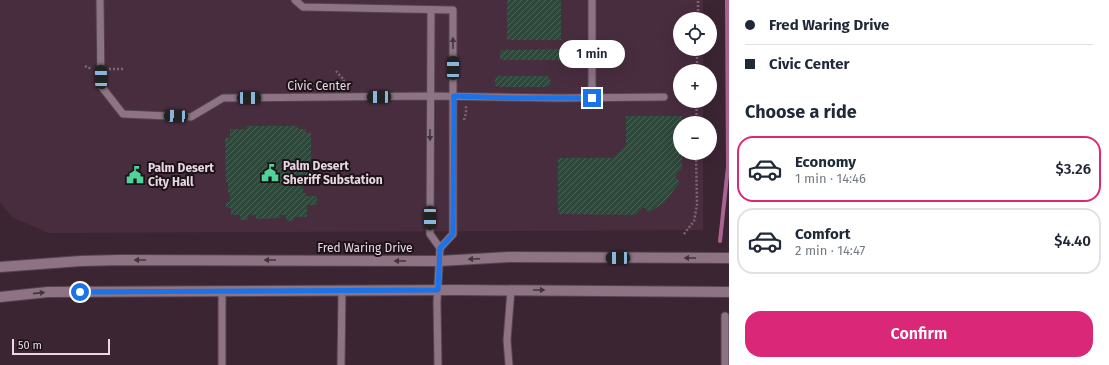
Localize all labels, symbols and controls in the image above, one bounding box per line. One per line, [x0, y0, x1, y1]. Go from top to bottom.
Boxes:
map controls [673, 12, 717, 160]
button: locate [673, 12, 717, 56]
text: Fred Waring Drive [769, 16, 889, 34]
one-way arrow [450, 36, 456, 49]
callout: 1 min [559, 40, 625, 68]
text: 1 min [576, 46, 608, 61]
text: Civic Center [769, 55, 850, 73]
car [447, 56, 459, 80]
button: + [673, 64, 717, 108]
car [95, 65, 107, 89]
street label: Civic Center [287, 79, 351, 93]
route end [583, 89, 601, 107]
car [367, 91, 391, 103]
car [237, 92, 261, 104]
text: Choose a ride [745, 101, 857, 123]
car [164, 109, 188, 123]
button: − [673, 116, 717, 160]
one-way arrow [427, 129, 433, 142]
icon: car [747, 151, 783, 187]
text: Economy [795, 153, 856, 171]
place label: Palm Desert Sheriff Substation [283, 159, 383, 187]
text: $3.26 [1055, 160, 1091, 178]
place label: Palm Desert City Hall [148, 161, 214, 189]
public building icon: Palm Desert Sheriff Substation [260, 163, 280, 183]
public building icon: Palm Desert City Hall [125, 165, 145, 185]
text: 1 min · 14:46 [795, 171, 866, 186]
car [424, 206, 436, 230]
icon: car [747, 223, 783, 259]
text: Comfort [795, 225, 851, 243]
text: $4.40 [1054, 232, 1091, 250]
street label: Fred Waring Drive [317, 241, 413, 255]
text: 2 min · 14:47 [795, 243, 865, 258]
car [606, 252, 630, 264]
one-way arrow [683, 255, 696, 261]
one-way arrow [468, 256, 480, 263]
one-way arrow [133, 257, 146, 263]
one-way arrow [263, 257, 276, 263]
one-way arrow [393, 258, 406, 264]
route start [71, 283, 89, 301]
one-way arrow [533, 287, 546, 293]
one-way arrow [33, 290, 45, 296]
button: Confirm [745, 311, 1093, 357]
scale bar [12, 337, 110, 356]
text: 50 m [18, 339, 42, 352]

